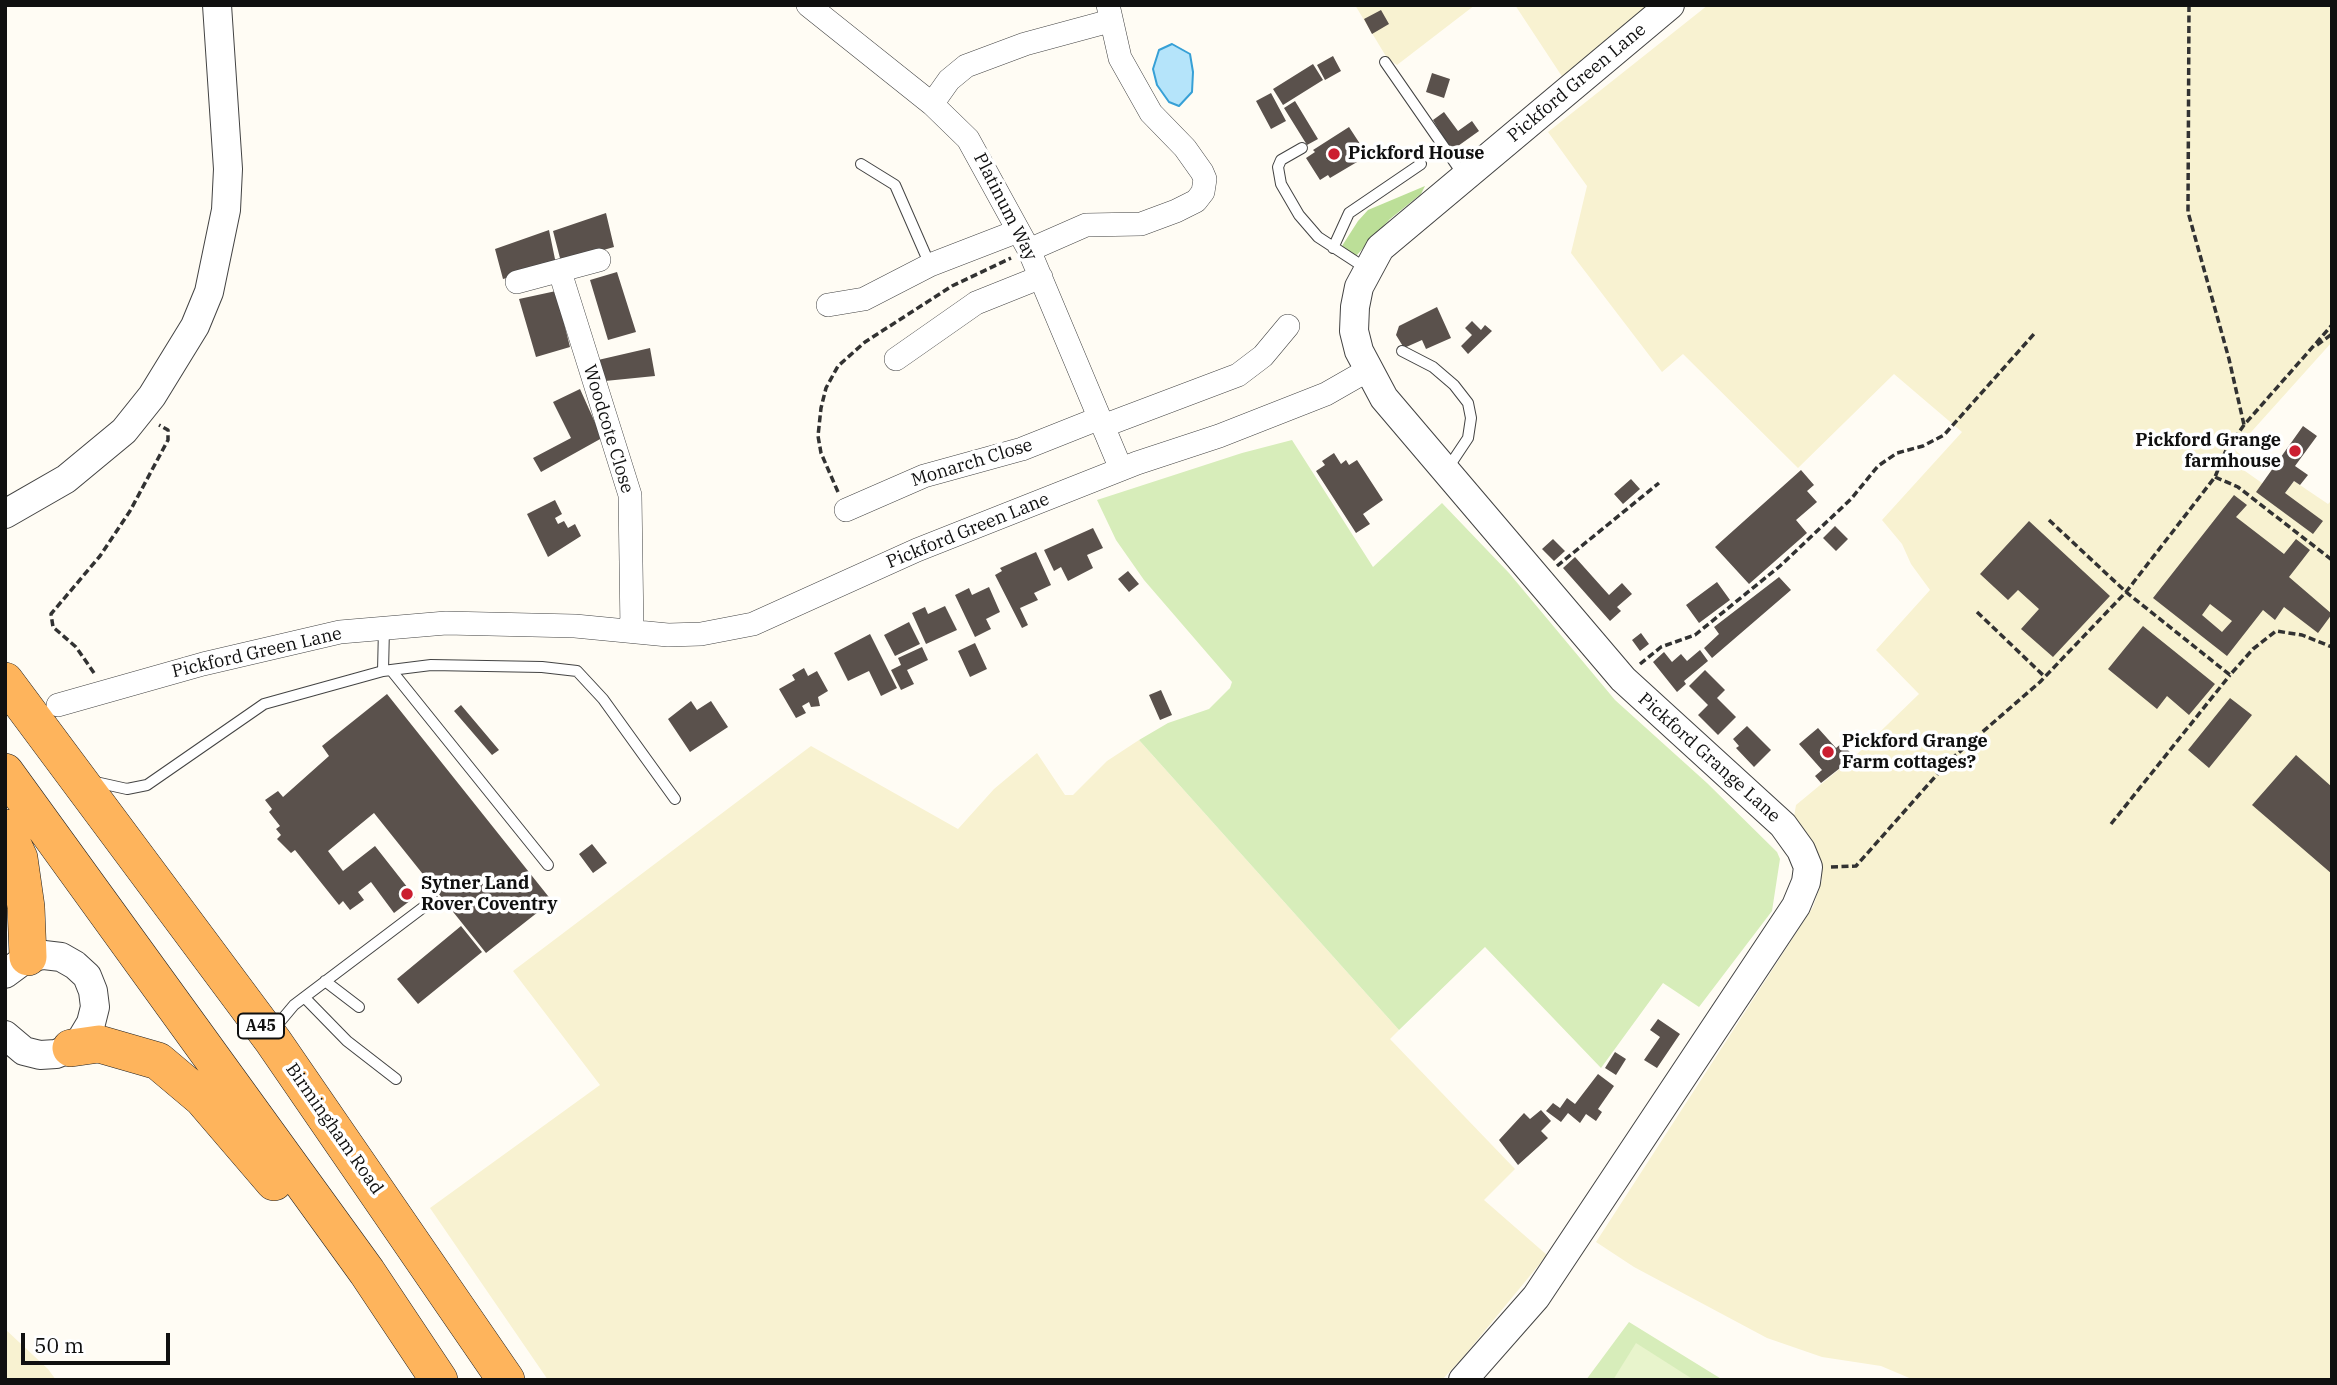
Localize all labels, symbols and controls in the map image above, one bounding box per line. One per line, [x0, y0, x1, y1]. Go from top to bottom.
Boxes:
street label: Pickford Green Lane [1504, 19, 1650, 147]
place label: Pickford House [1348, 143, 1485, 165]
marker: Pickford House [1326, 146, 1342, 162]
street label: Platinum Way [969, 150, 1041, 264]
street label: Woodcote Close [578, 362, 638, 496]
place label: Pickford Grange farmhouse [2135, 430, 2281, 472]
street label: Monarch Close [909, 434, 1035, 492]
marker: Pickford Grange farmhouse [2287, 443, 2303, 459]
street label: Pickford Green Lane [883, 488, 1053, 574]
street label: Pickford Green Lane [170, 623, 344, 683]
street label: Pickford Grange Lane [1634, 689, 1784, 827]
place label: Pickford Grange Farm cottages? [1842, 731, 1988, 774]
marker: Pickford Grange Farm cottages? [1820, 744, 1836, 760]
place label: Sytner Land Rover Coventry [421, 873, 557, 916]
marker: Sytner Land Rover Coventry [399, 886, 415, 902]
road number: A45 [238, 1014, 284, 1038]
street label: Birmingham Road [281, 1059, 387, 1199]
scale bar [24, 1318, 173, 1362]
text: 50 m [34, 1331, 84, 1359]

